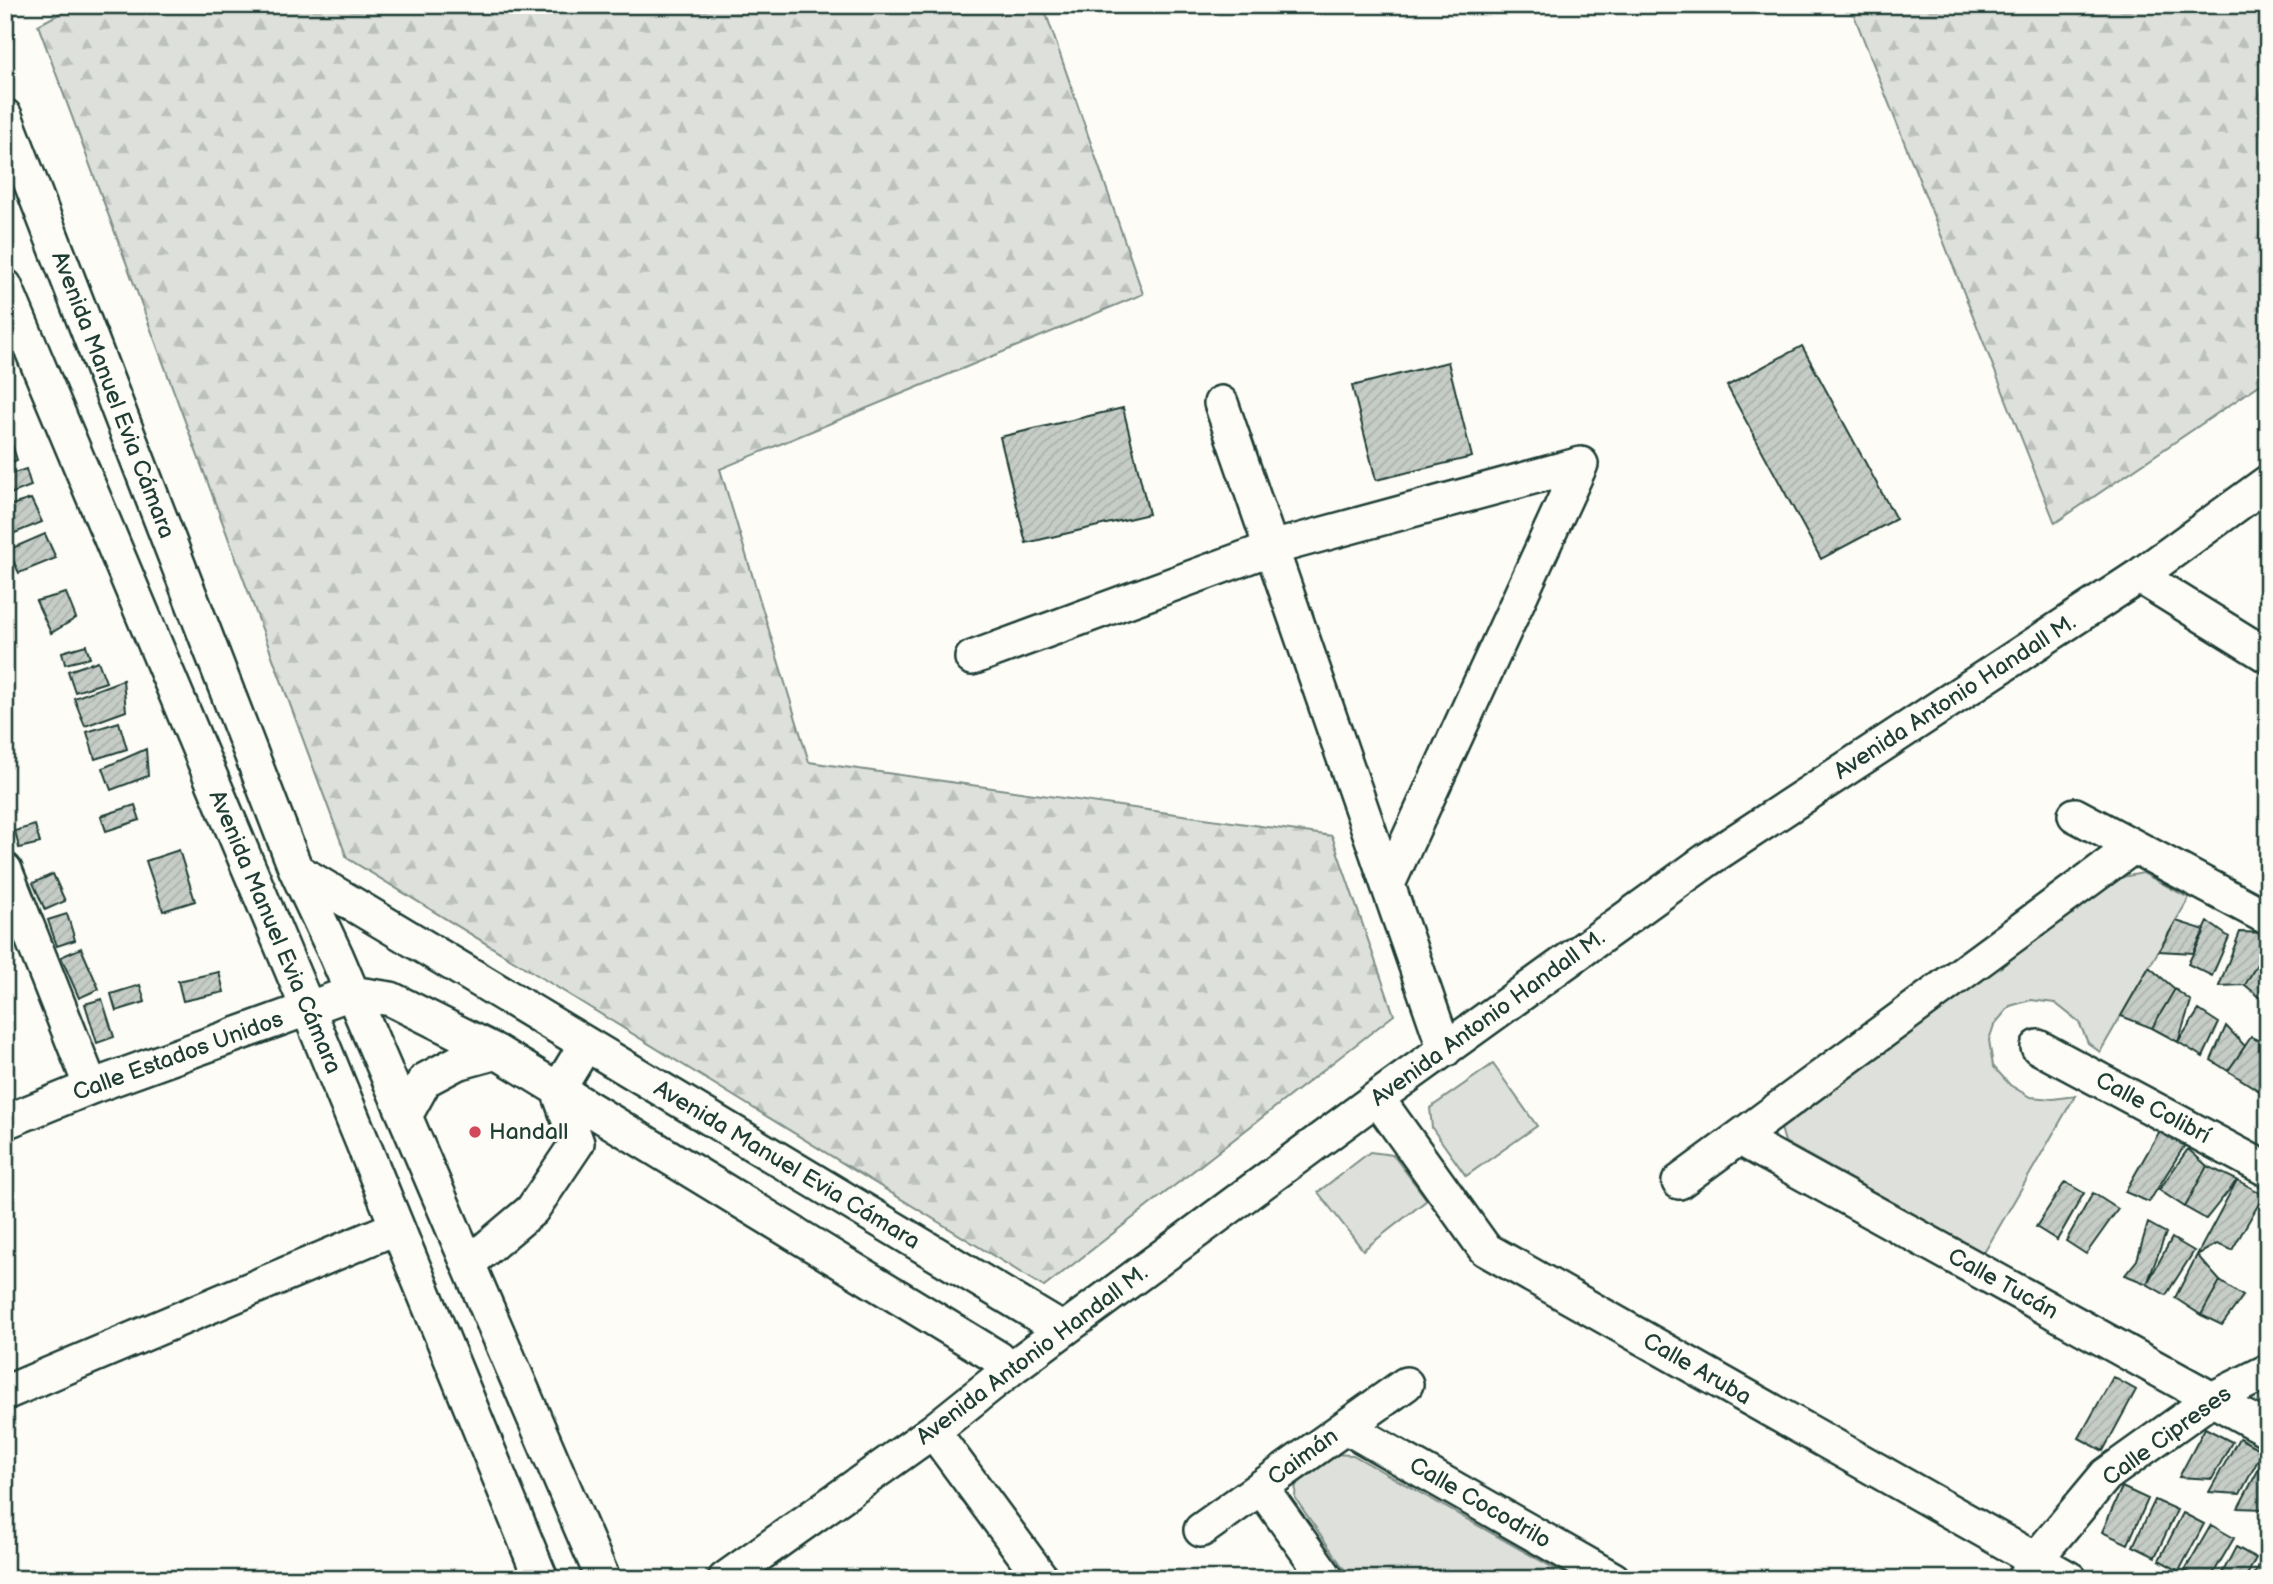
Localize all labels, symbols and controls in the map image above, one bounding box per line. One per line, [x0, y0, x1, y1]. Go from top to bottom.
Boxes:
street label: Avenida Manuel Evia Cámara [45, 248, 181, 542]
street label: Avenida Antonio Handall M. [1829, 608, 2081, 786]
street label: Avenida Manuel Evia Cámara [202, 786, 348, 1078]
street label: Avenida Antonio Handall M. [1365, 924, 1611, 1112]
street label: Calle Estados Unidos [69, 1005, 287, 1107]
street label: Calle Colibrí [2091, 1066, 2216, 1150]
street label: Avenida Manuel Evia Cámara [649, 1074, 925, 1256]
place label: Handall [489, 1118, 568, 1146]
marker: Handall [467, 1124, 483, 1140]
street label: Calle Tucán [1943, 1242, 2063, 1326]
street label: Avenida Antonio Handall M. [911, 1259, 1153, 1451]
street label: Calle Aruba [1638, 1327, 1756, 1411]
street label: Calle Cipreses [2097, 1380, 2237, 1492]
street label: Caimán [1263, 1422, 1343, 1492]
street label: Calle Cocodrilo [1404, 1451, 1556, 1555]

